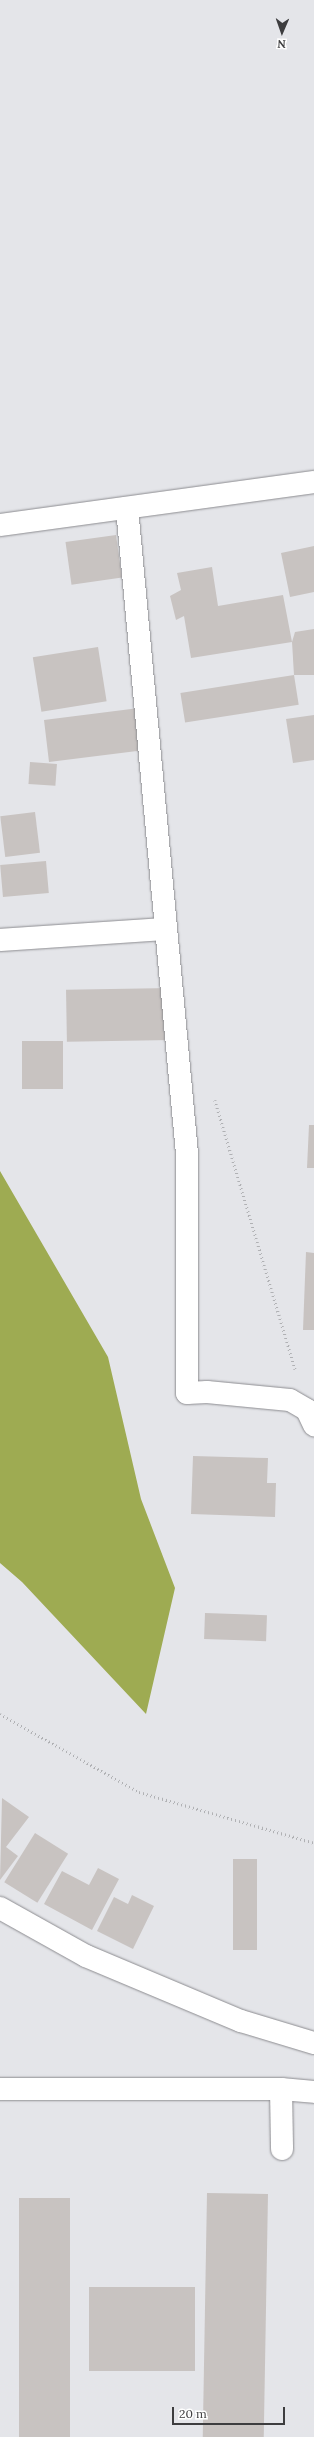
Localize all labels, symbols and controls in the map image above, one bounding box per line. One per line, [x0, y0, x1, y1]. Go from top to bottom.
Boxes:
north arrow [262, 12, 302, 52]
text: N [277, 37, 286, 51]
scale bar [174, 2399, 287, 2425]
text: 20 m [179, 2406, 207, 2421]

